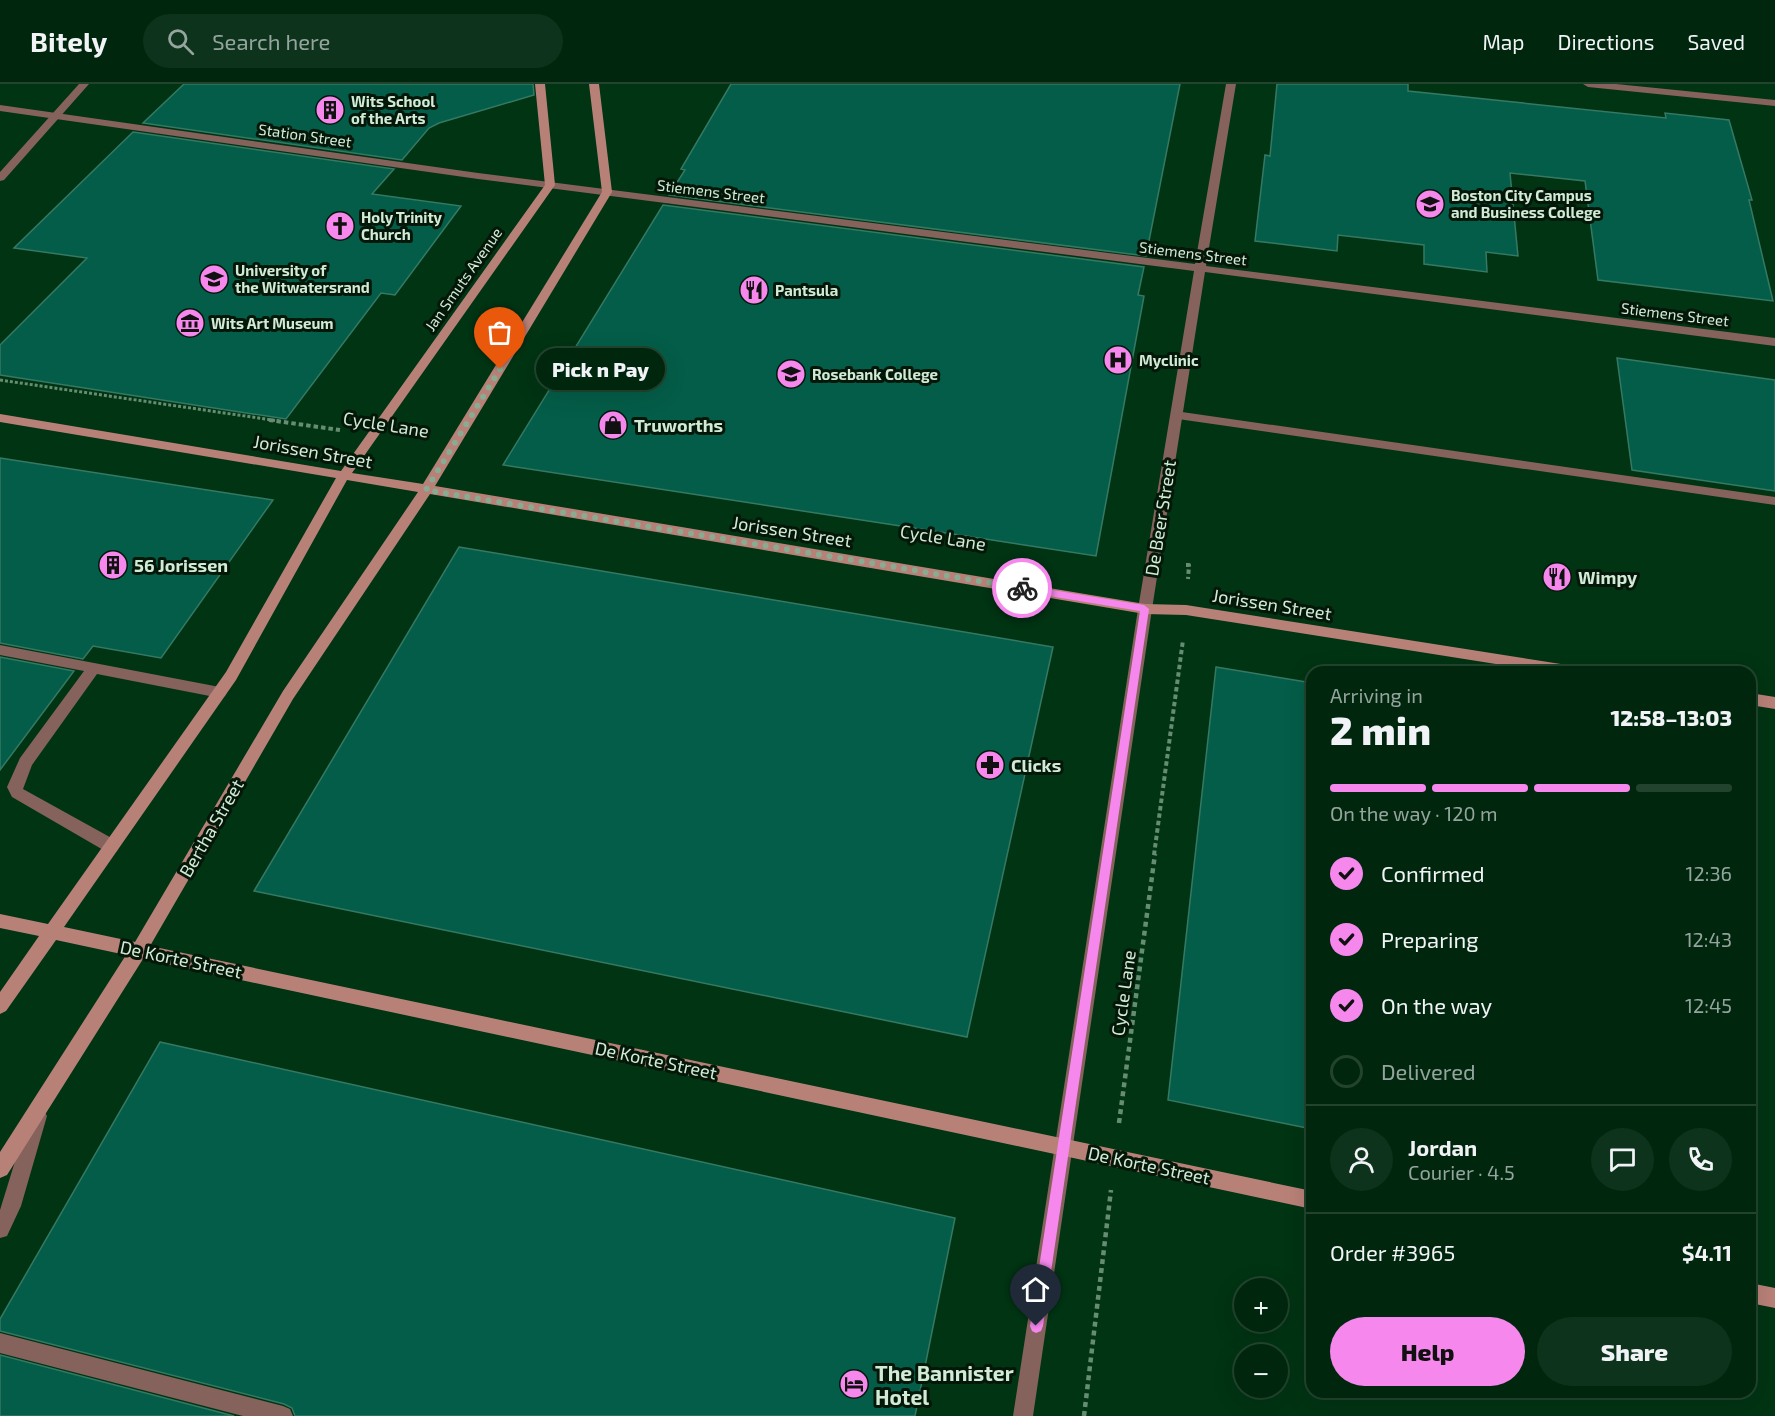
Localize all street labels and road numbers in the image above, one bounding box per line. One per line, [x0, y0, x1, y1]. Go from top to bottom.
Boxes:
street label: Station Street [257, 120, 353, 150]
street label: Stiemens Street [656, 175, 766, 207]
street label: Jan Smuts Avenue [421, 224, 505, 334]
street label: Stiemens Street [1138, 237, 1248, 269]
street label: Stiemens Street [1620, 298, 1730, 330]
street label: Cycle Lane [342, 406, 430, 442]
street label: Jorissen Street [252, 430, 374, 472]
street label: De Beer Street [1140, 458, 1180, 578]
street label: Jorissen Street [731, 511, 853, 551]
street label: Cycle Lane [899, 519, 987, 555]
street label: Jorissen Street [1211, 584, 1333, 624]
street label: Bertha Street [174, 775, 248, 881]
street label: De Korte Street [118, 935, 244, 983]
street label: Cycle Lane [1106, 949, 1140, 1037]
street label: De Korte Street [593, 1036, 719, 1084]
street label: De Korte Street [1086, 1141, 1212, 1189]

